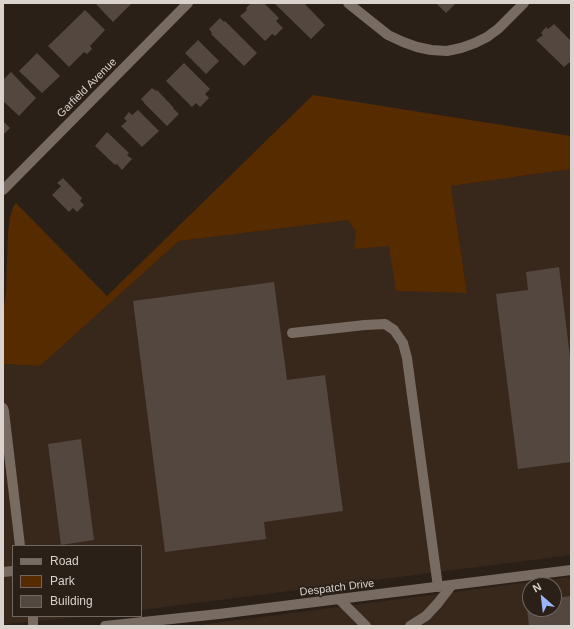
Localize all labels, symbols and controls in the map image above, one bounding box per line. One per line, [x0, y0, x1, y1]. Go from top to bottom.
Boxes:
street label: Garfield Avenue [55, 56, 119, 120]
legend [12, 545, 142, 617]
text: Road [50, 554, 79, 568]
text: Park [50, 574, 75, 588]
street label: Despatch Drive [299, 577, 375, 599]
north arrow [522, 577, 562, 617]
text: N [531, 580, 543, 594]
text: Building [50, 594, 93, 608]

